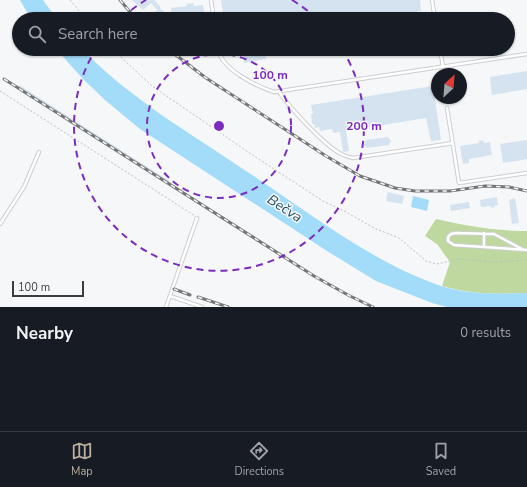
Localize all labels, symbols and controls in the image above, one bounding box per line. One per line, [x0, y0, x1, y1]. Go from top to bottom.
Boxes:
search box [12, 12, 515, 56]
icon: search [26, 23, 48, 45]
text: Search here [58, 24, 138, 44]
text: 100 m [252, 67, 288, 83]
north arrow [431, 68, 467, 104]
text: 200 m [346, 118, 382, 134]
centre of rings [212, 119, 226, 133]
water label: Bečva [264, 190, 306, 227]
scale bar [12, 279, 84, 298]
text: 100 m [18, 280, 50, 295]
text: Nearby [16, 322, 73, 345]
text: 0 results [460, 324, 511, 342]
tab: Map [71, 440, 93, 479]
tab: Directions [235, 440, 284, 479]
tab: Saved [426, 440, 456, 479]

